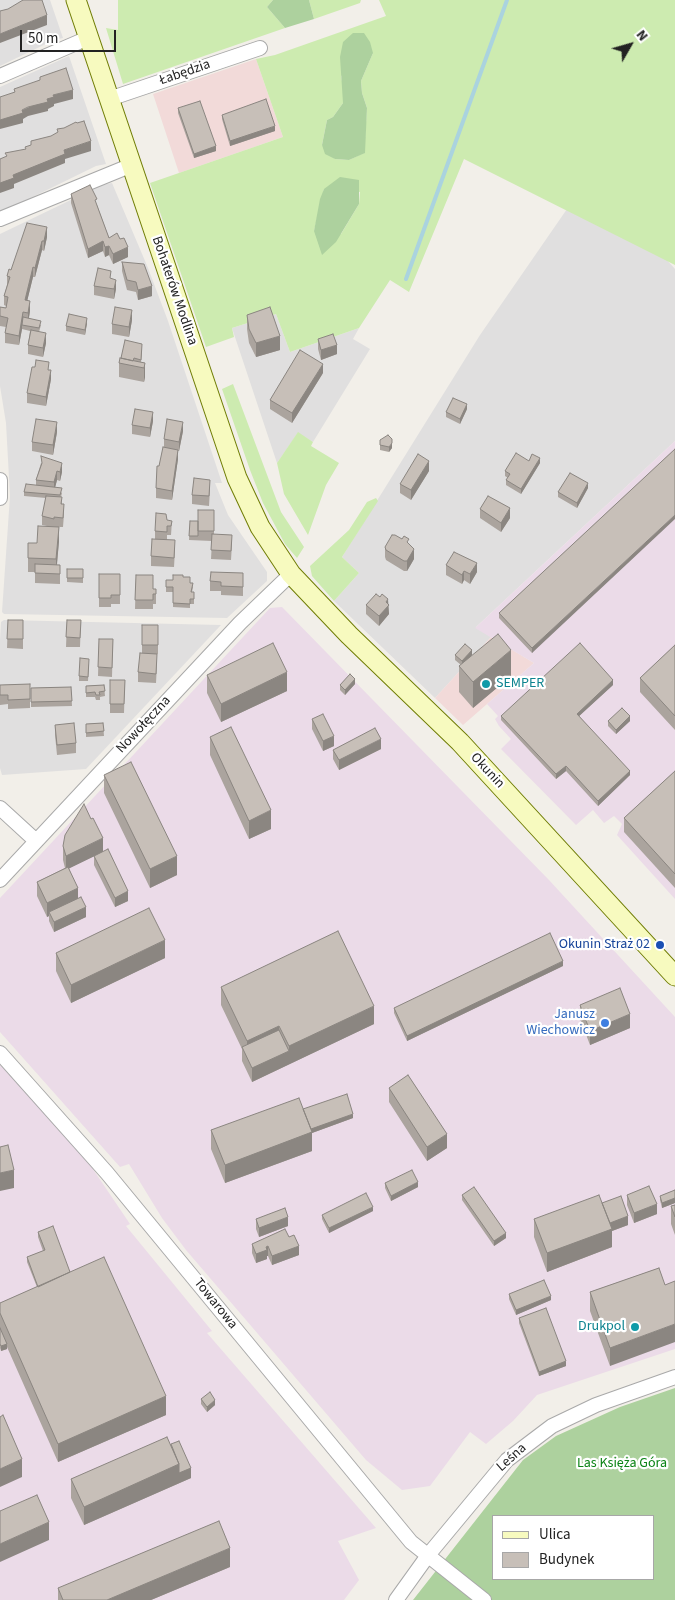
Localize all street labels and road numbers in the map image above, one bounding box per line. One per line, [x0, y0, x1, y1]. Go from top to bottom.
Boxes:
street label: Łabędzia [157, 56, 213, 90]
street label: Bohaterów Modlina [147, 234, 201, 348]
street label: Nowołęczna [113, 693, 175, 757]
street label: Okunin [466, 750, 508, 792]
street label: Towarowa [189, 1275, 241, 1333]
street label: Leśna [494, 1440, 530, 1476]

